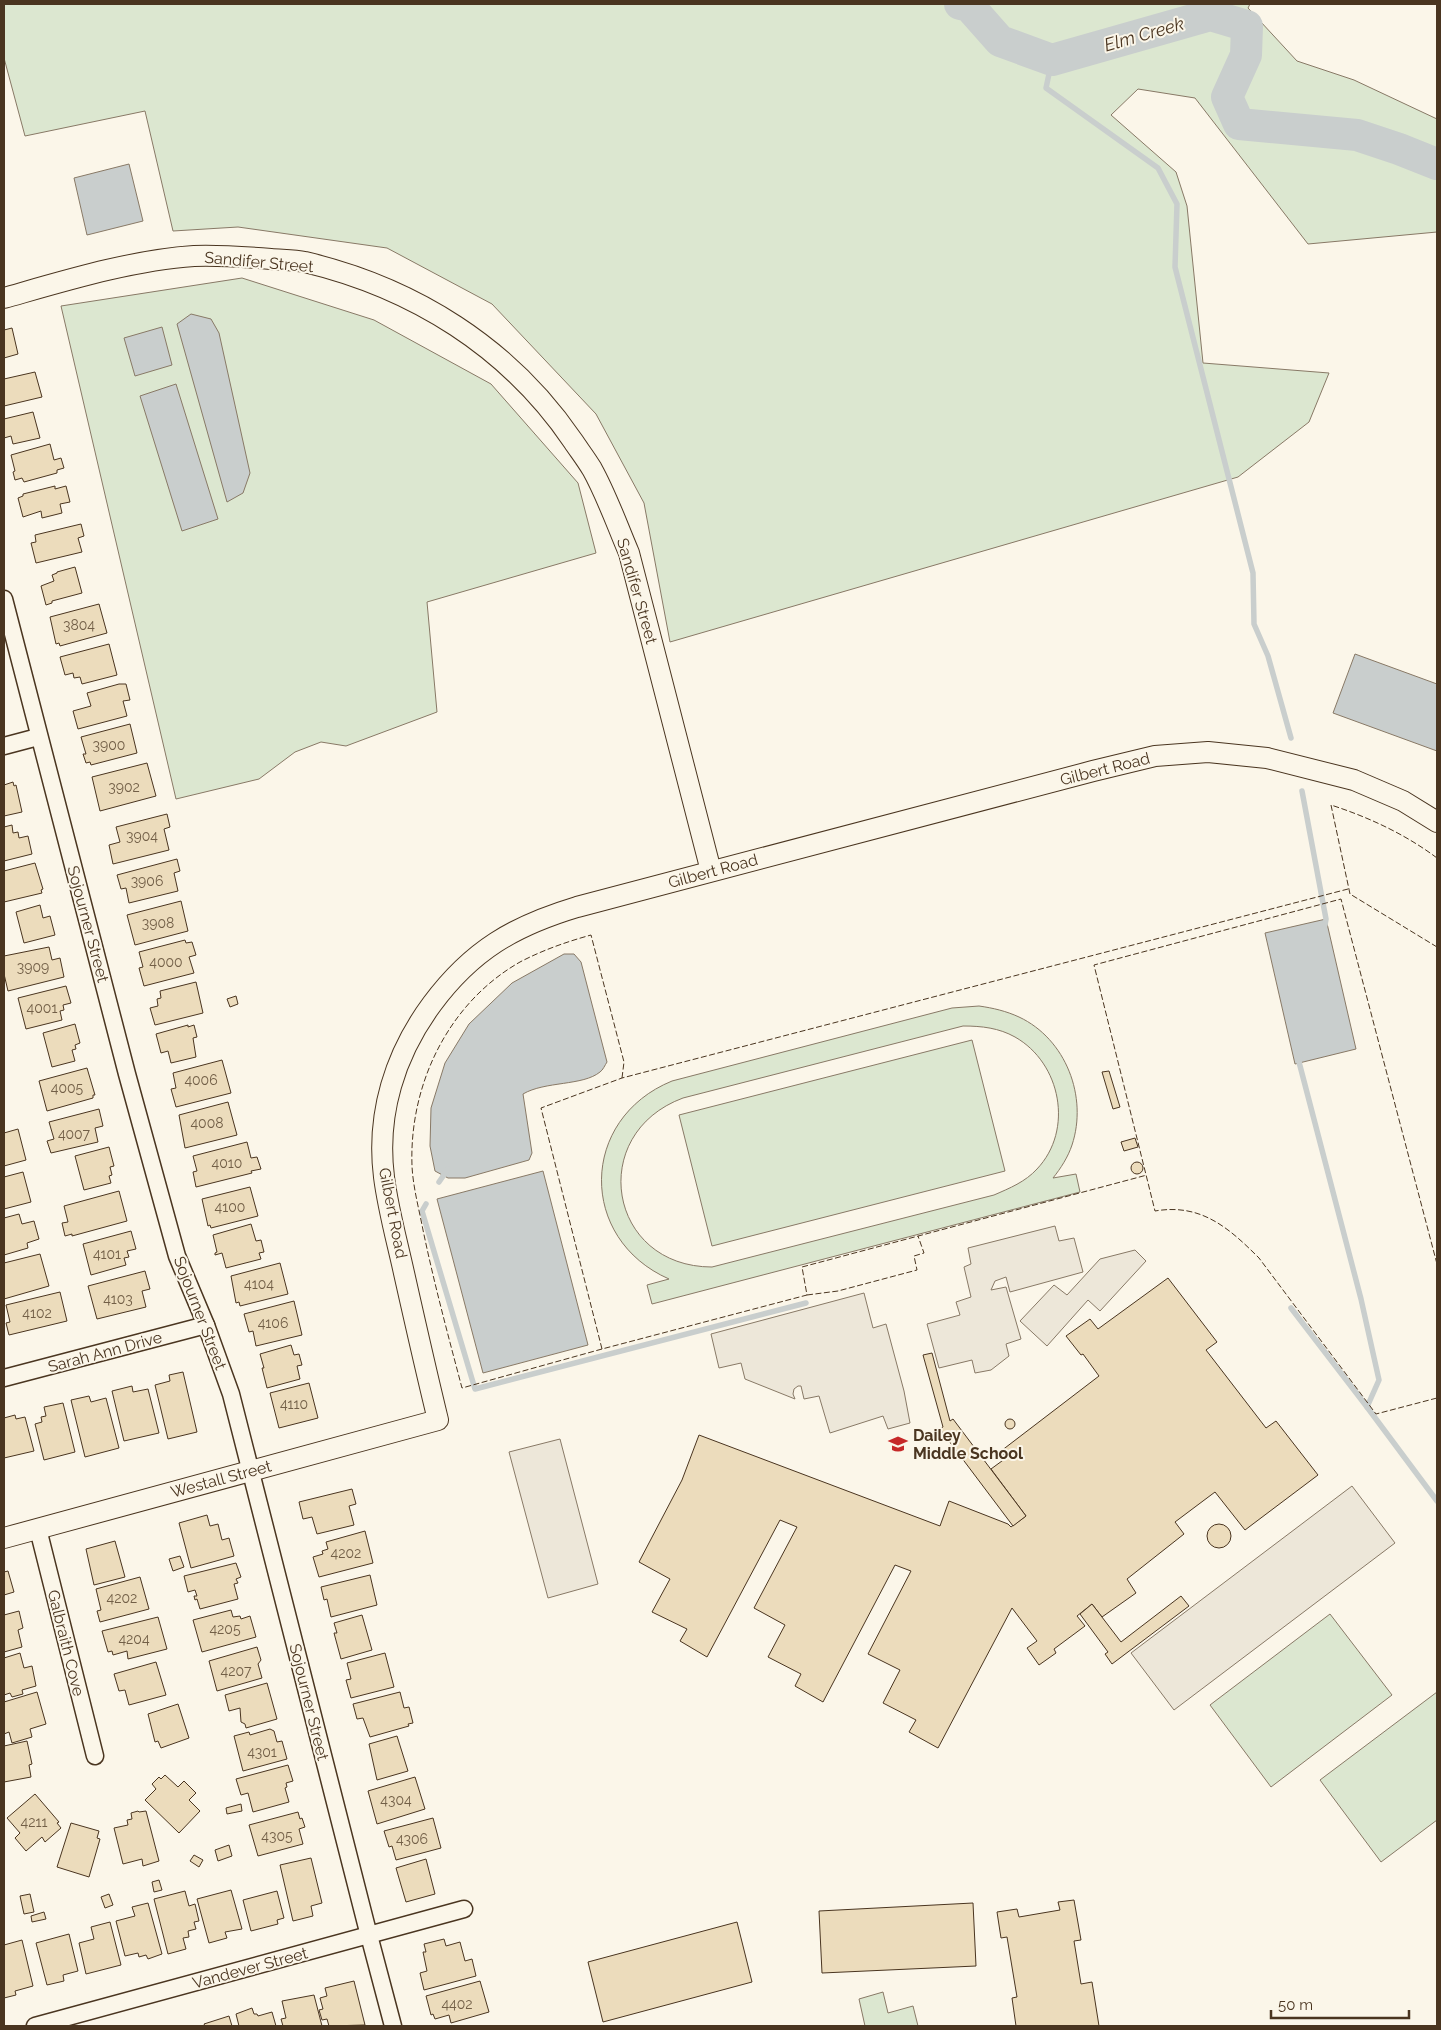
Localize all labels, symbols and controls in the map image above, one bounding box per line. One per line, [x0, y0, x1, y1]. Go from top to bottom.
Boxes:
water label: Elm Creek [1102, 12, 1187, 55]
street label: Sandifer Street [204, 248, 315, 276]
street label: Sandifer Street [613, 536, 661, 647]
house number: 3804 [63, 617, 95, 633]
house number: 3900 [93, 737, 125, 753]
street label: Gilbert Road [1058, 749, 1152, 789]
house number: 3902 [108, 779, 140, 795]
house number: 3904 [126, 828, 158, 844]
street label: Gilbert Road [666, 850, 760, 892]
street label: Sojourner Street [63, 864, 113, 985]
house number: 3906 [131, 873, 163, 889]
house number: 3908 [142, 915, 174, 931]
house number: 4000 [149, 954, 183, 970]
house number: 3909 [17, 959, 49, 975]
house number: 4001 [27, 1000, 57, 1016]
house number: 4006 [184, 1072, 218, 1088]
house number: 4005 [51, 1080, 84, 1096]
house number: 4008 [190, 1115, 224, 1131]
house number: 4007 [58, 1126, 91, 1142]
house number: 4010 [212, 1155, 242, 1171]
street label: Gilbert Road [375, 1166, 411, 1260]
house number: 4100 [215, 1199, 245, 1215]
house number: 4101 [93, 1246, 121, 1262]
street label: Sojourner Street [170, 1254, 231, 1373]
house number: 4104 [244, 1276, 274, 1292]
house number: 4103 [103, 1291, 133, 1307]
house number: 4102 [22, 1305, 52, 1321]
house number: 4106 [258, 1315, 288, 1331]
street label: Sarah Ann Drive [46, 1328, 164, 1376]
house number: 4110 [280, 1396, 308, 1412]
place label: Dailey Middle School [913, 1426, 1024, 1463]
school or university icon: Dailey Middle School [887, 1433, 909, 1455]
street label: Westall Street [169, 1456, 274, 1502]
house number: 4202 [331, 1545, 361, 1561]
street label: Galbraith Cove [44, 1588, 88, 1698]
house number: 4202 [107, 1590, 137, 1606]
house number: 4205 [209, 1621, 241, 1637]
house number: 4204 [118, 1631, 150, 1647]
street label: Sojourner Street [285, 1642, 333, 1763]
house number: 4207 [221, 1663, 252, 1679]
house number: 4301 [247, 1744, 277, 1760]
house number: 4304 [380, 1792, 412, 1808]
house number: 4211 [21, 1814, 47, 1830]
house number: 4305 [261, 1828, 293, 1844]
house number: 4306 [396, 1831, 428, 1847]
street label: Vandever Street [190, 1943, 310, 1993]
scale bar [1271, 1988, 1408, 2020]
house number: 4402 [441, 1996, 473, 2012]
text: 50 m [1278, 1996, 1313, 2014]

